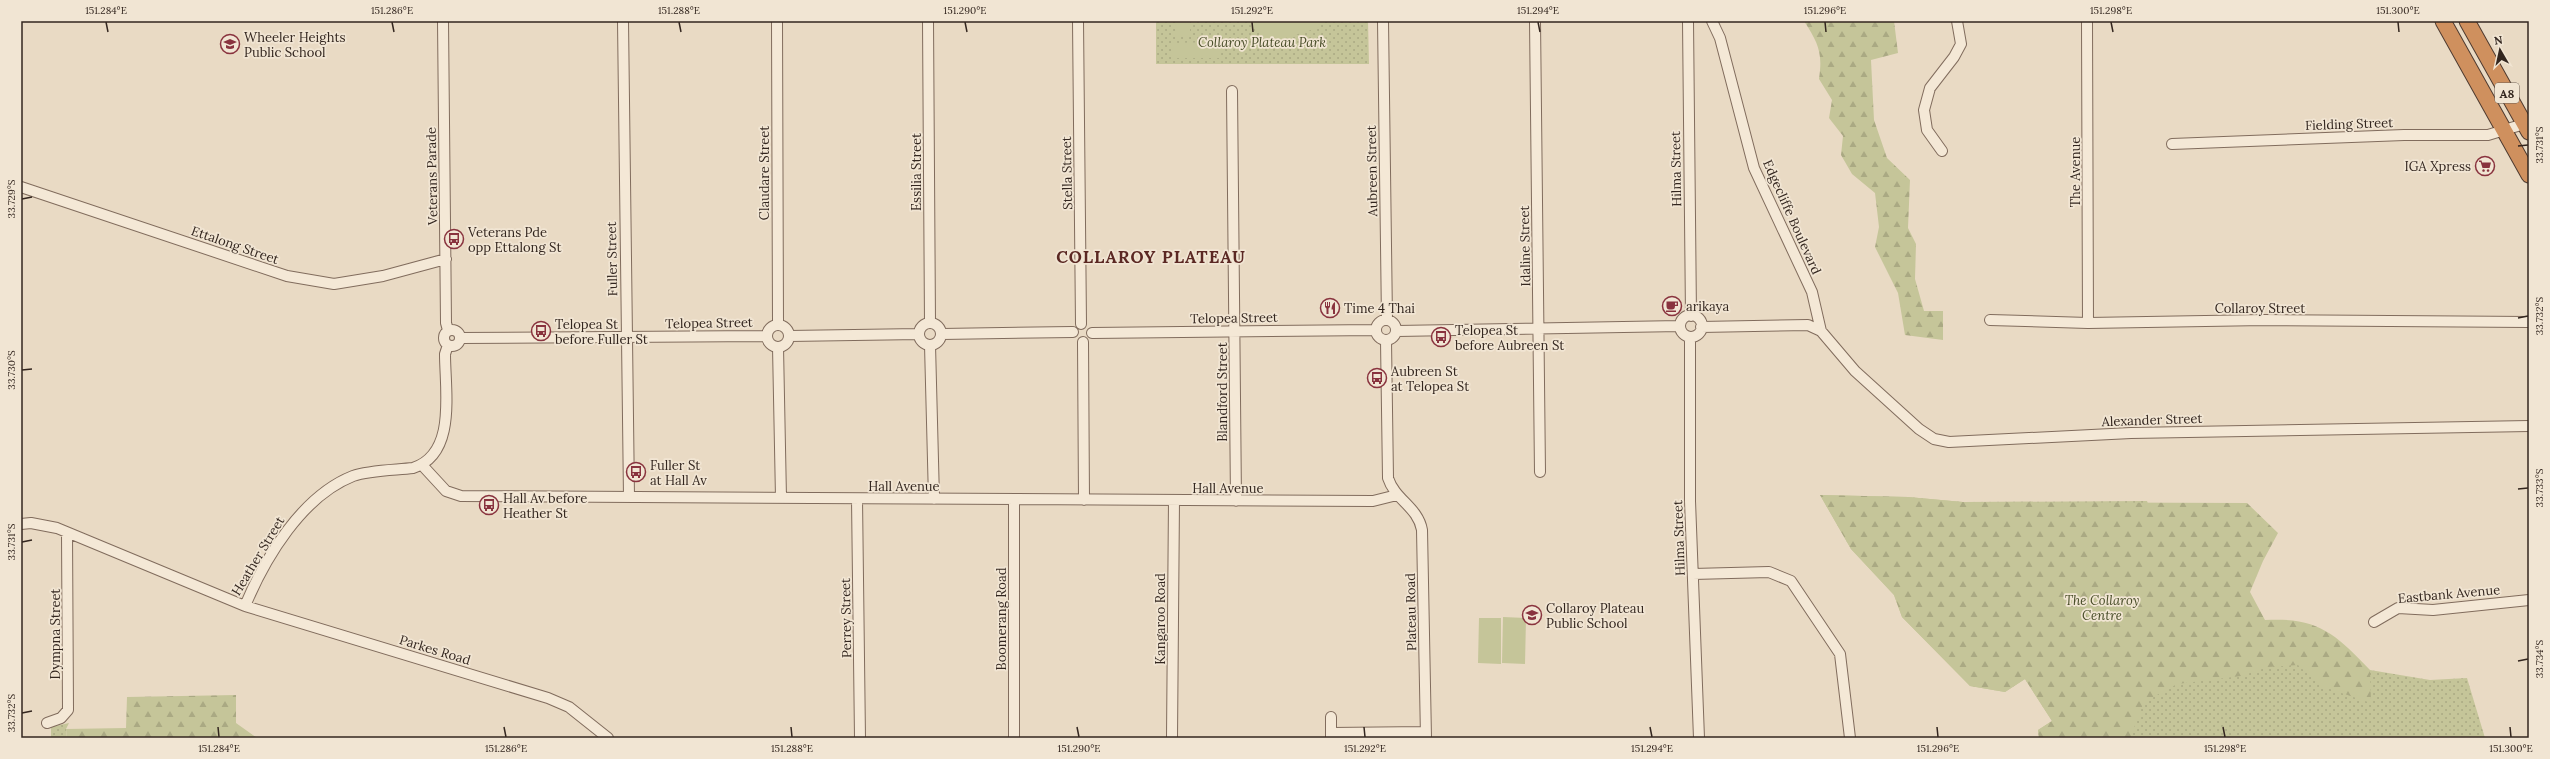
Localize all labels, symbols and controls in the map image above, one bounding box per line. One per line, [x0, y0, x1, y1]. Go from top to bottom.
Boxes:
text: 151.284°E [85, 4, 127, 17]
text: 151.286°E [371, 4, 413, 17]
text: 151.288°E [658, 4, 700, 17]
text: 151.290°E [944, 4, 986, 17]
text: 151.292°E [1231, 4, 1273, 17]
text: 151.294°E [1517, 4, 1559, 17]
text: 151.296°E [1804, 4, 1846, 17]
text: 151.298°E [2090, 4, 2132, 17]
text: 151.300°E [2376, 4, 2420, 17]
place label: Wheeler Heights Public School [244, 29, 345, 61]
north arrow [2480, 30, 2520, 70]
text: N [2493, 32, 2504, 48]
school or university icon: Wheeler Heights Public School [219, 33, 241, 55]
park label: Collaroy Plateau Park [1198, 34, 1326, 51]
road number: A8 [2495, 83, 2519, 103]
street label: Fielding Street [2305, 114, 2393, 134]
street label: Aubreen Street [1363, 125, 1381, 218]
street label: Claudare Street [756, 126, 773, 220]
text: 33.731°S [2533, 126, 2546, 163]
street label: Veterans Parade [423, 127, 441, 226]
street label: Hilma Street [1667, 131, 1685, 207]
street label: Essilia Street [908, 133, 925, 211]
street label: Stella Street [1058, 136, 1076, 210]
street label: The Avenue [2067, 137, 2084, 207]
supermarket icon: IGA Xpress [2474, 155, 2496, 177]
street label: Edgecliffe Boulevard [1759, 157, 1825, 277]
place label: IGA Xpress [2404, 158, 2471, 175]
text: 33.729°S [5, 179, 18, 218]
street label: Idaline Street [1516, 205, 1534, 287]
street label: Fuller Street [603, 221, 621, 297]
street label: Ettalong Street [189, 222, 281, 268]
place label: Veterans Pde opp Ettalong St [467, 224, 561, 256]
bus stop icon: Veterans Pde opp Ettalong St [443, 228, 465, 250]
district label: COLLAROY PLATEAU [1056, 246, 1246, 268]
cafe icon: arikaya [1661, 295, 1683, 317]
text: 33.732°S [2533, 296, 2546, 335]
restaurant icon: Time 4 Thai [1319, 297, 1341, 319]
place label: arikaya [1686, 298, 1729, 315]
place label: Time 4 Thai [1344, 300, 1415, 317]
street label: Collaroy Street [2215, 300, 2305, 317]
street label: Telopea Street [1190, 309, 1278, 327]
street label: Telopea Street [665, 314, 753, 332]
place label: Telopea St before Fuller St [555, 316, 648, 348]
bus stop icon: Telopea St before Fuller St [530, 320, 552, 342]
place label: Telopea St before Aubreen St [1455, 322, 1564, 354]
bus stop icon: Telopea St before Aubreen St [1430, 326, 1452, 348]
street label: Blandford Street [1214, 342, 1231, 442]
text: 33.730°S [5, 350, 18, 390]
place label: Aubreen St at Telopea St [1390, 363, 1469, 395]
bus stop icon: Aubreen St at Telopea St [1366, 367, 1388, 389]
street label: Alexander Street [2100, 410, 2203, 430]
place label: Fuller St at Hall Av [650, 457, 707, 489]
bus stop icon: Fuller St at Hall Av [625, 461, 647, 483]
text: 33.733°S [2533, 468, 2546, 507]
street label: Hall Avenue [868, 478, 940, 495]
street label: Hall Avenue [1192, 480, 1264, 497]
place label: Hall Av before Heather St [503, 490, 587, 522]
bus stop icon: Hall Av before Heather St [478, 494, 500, 516]
street label: Hilma Street [1669, 500, 1689, 576]
street label: Heather Street [228, 513, 288, 599]
text: 33.731°S [5, 523, 18, 560]
street label: Boomerang Road [993, 567, 1010, 670]
street label: Kangaroo Road [1152, 573, 1169, 665]
street label: Plateau Road [1402, 573, 1420, 651]
street label: Perrey Street [837, 578, 855, 658]
street label: Eastbank Avenue [2397, 581, 2501, 607]
street label: Dympna Street [47, 589, 64, 679]
park label: The Collaroy Centre [2065, 592, 2140, 624]
place label: Collaroy Plateau Public School [1546, 600, 1644, 632]
school or university icon: Collaroy Plateau Public School [1521, 604, 1543, 626]
street label: Parkes Road [397, 631, 473, 669]
text: 33.734°S [2533, 639, 2546, 678]
text: 33.732°S [5, 693, 18, 732]
text: 151.284°E [198, 742, 240, 755]
text: 151.286°E [485, 742, 527, 755]
text: 151.288°E [771, 742, 813, 755]
text: 151.290°E [1058, 742, 1100, 755]
text: 151.292°E [1344, 742, 1386, 755]
text: 151.294°E [1631, 742, 1673, 755]
text: 151.296°E [1917, 742, 1959, 755]
text: 151.298°E [2204, 742, 2246, 755]
text: 151.300°E [2489, 742, 2533, 755]

